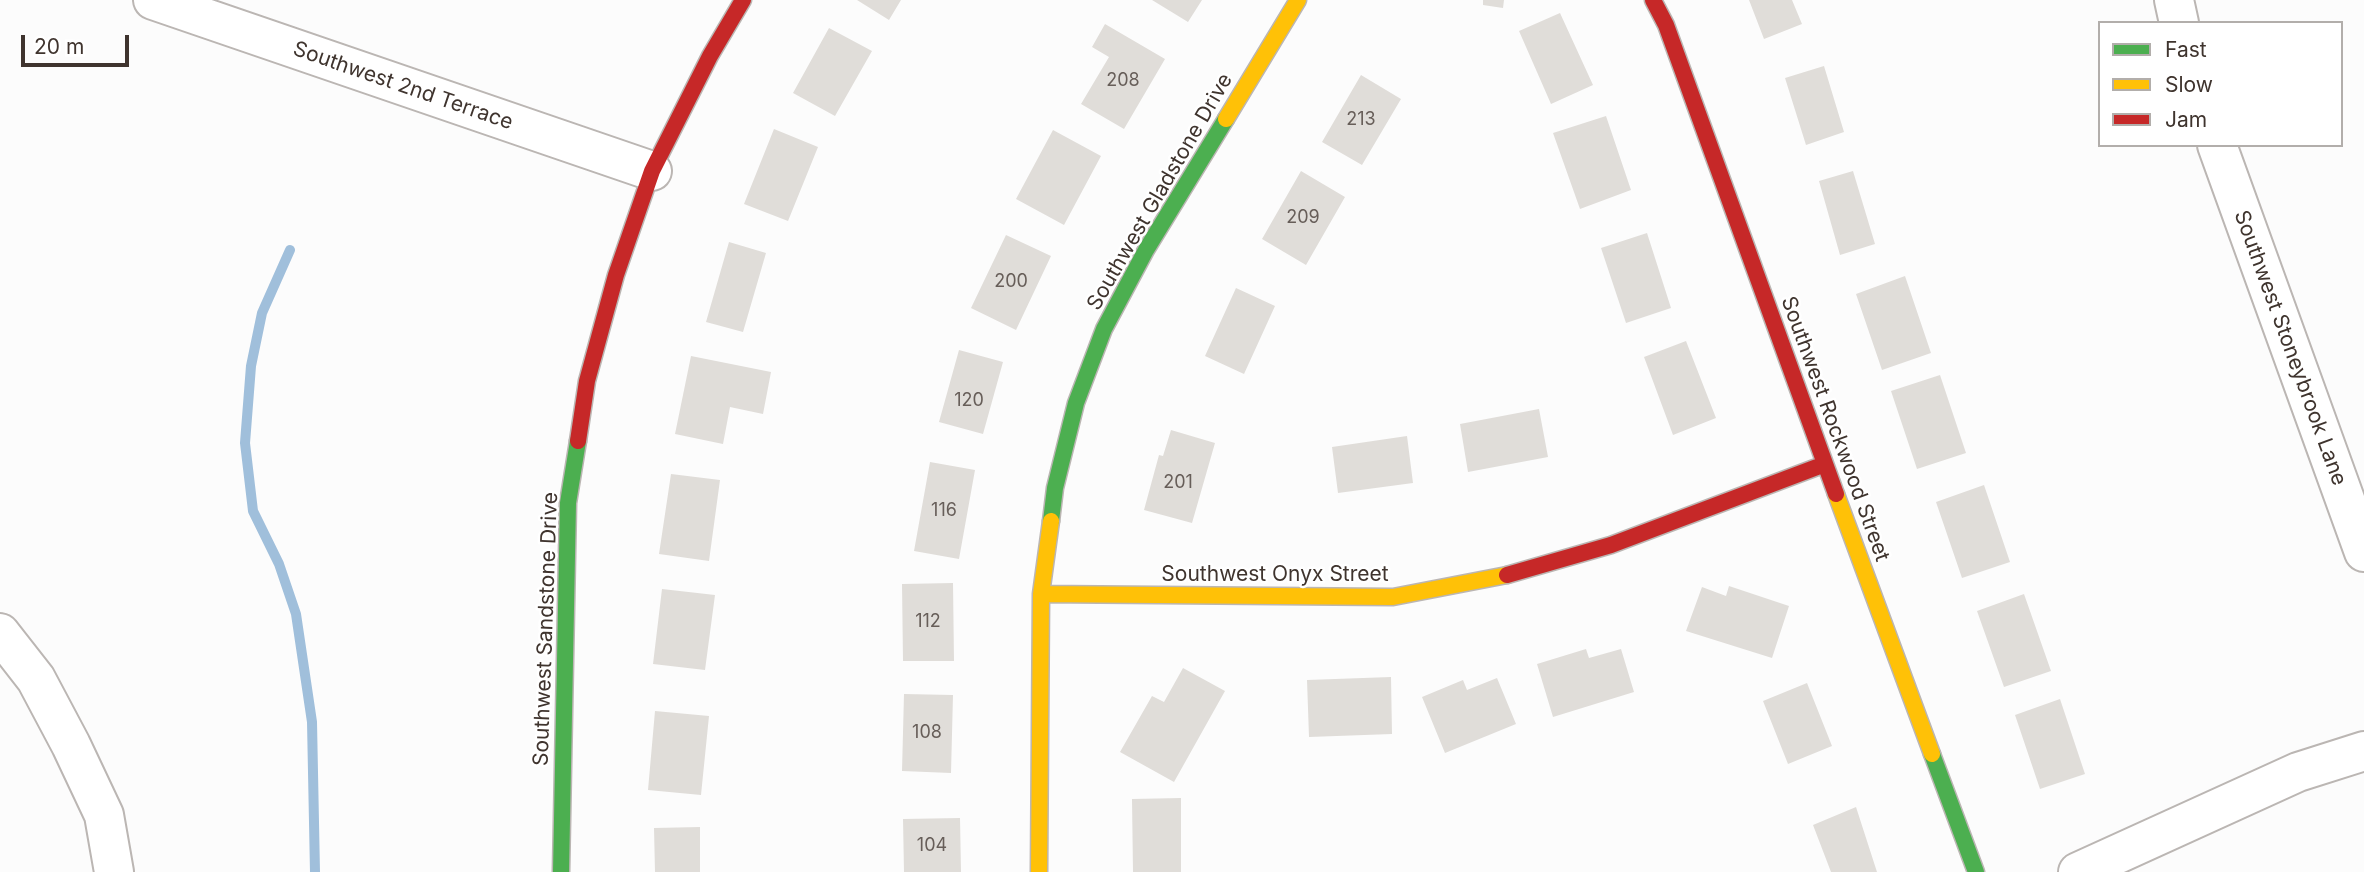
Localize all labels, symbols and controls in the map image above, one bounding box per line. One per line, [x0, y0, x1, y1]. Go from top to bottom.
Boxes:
scale bar [24, 21, 133, 65]
legend [2098, 21, 2343, 147]
text: 20 m [34, 34, 84, 59]
street label: Southwest 2nd Terrace [290, 36, 516, 136]
text: Fast [2165, 37, 2207, 62]
street label: Southwest Gladstone Drive [1082, 69, 1238, 315]
house number: 208 [1106, 70, 1140, 92]
text: Slow [2165, 72, 2213, 97]
text: Jam [2165, 107, 2207, 132]
house number: 213 [1346, 109, 1376, 131]
house number: 209 [1286, 207, 1320, 229]
street label: Southwest Stoneybrook Lane [2228, 207, 2352, 489]
house number: 200 [994, 271, 1028, 293]
street label: Southwest Rockwood Street [1775, 293, 1895, 565]
house number: 120 [954, 390, 984, 412]
house number: 201 [1163, 472, 1193, 494]
street label: Southwest Sandstone Drive [529, 492, 563, 766]
house number: 116 [931, 500, 957, 522]
street label: Southwest Onyx Street [1161, 562, 1389, 588]
house number: 112 [915, 611, 941, 633]
house number: 108 [912, 722, 942, 744]
house number: 104 [917, 835, 947, 857]

